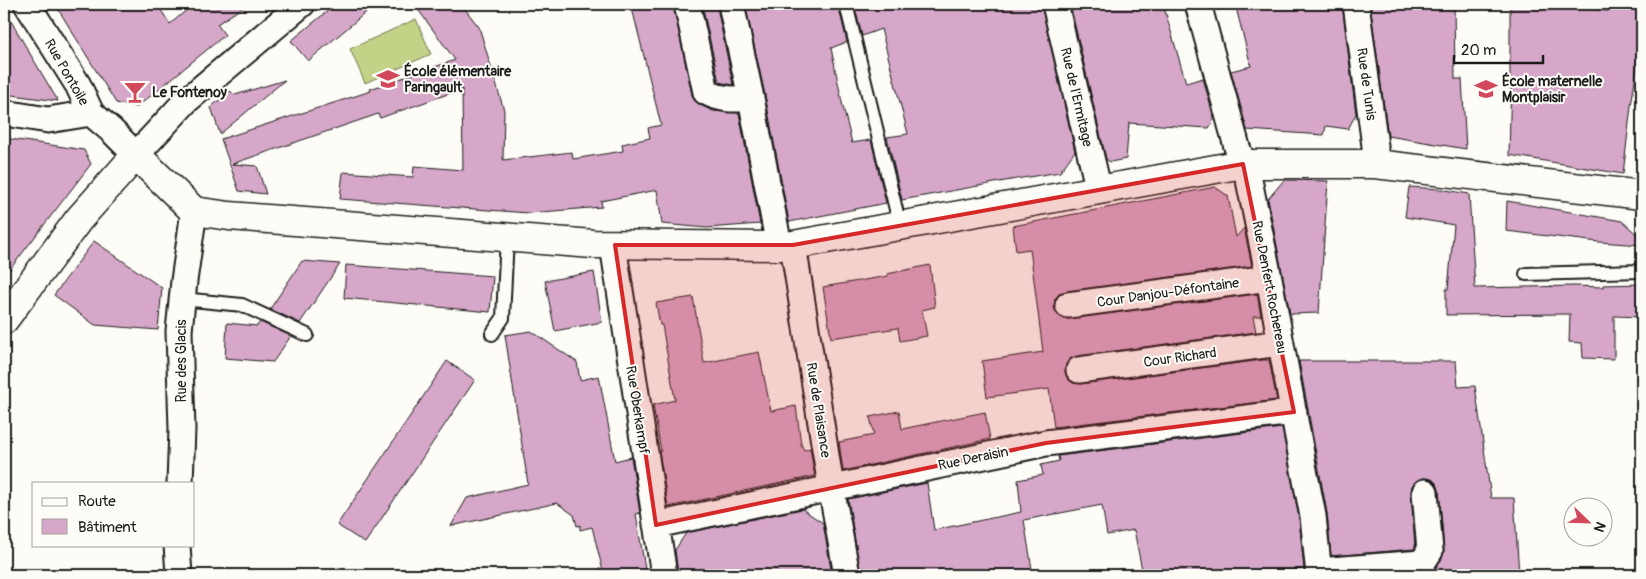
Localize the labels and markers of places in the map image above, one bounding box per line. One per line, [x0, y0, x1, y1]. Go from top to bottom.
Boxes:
place label: École élémentaire Paringault [404, 62, 512, 96]
school or university icon: École élémentaire Paringault [375, 66, 401, 92]
place label: École maternelle Montplaisir [1502, 72, 1603, 106]
school or university icon: École maternelle Montplaisir [1473, 76, 1499, 102]
bar icon: Le Fontenoy [122, 79, 148, 105]
place label: Le Fontenoy [152, 84, 227, 101]

